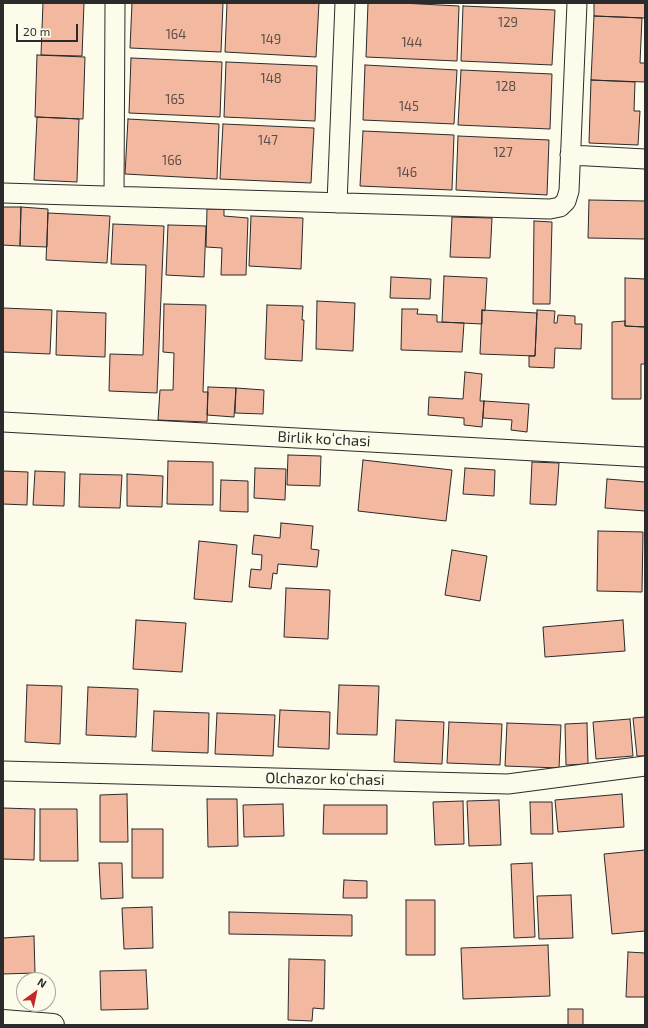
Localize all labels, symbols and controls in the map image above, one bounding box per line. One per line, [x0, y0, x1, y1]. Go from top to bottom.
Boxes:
house number: 129 [498, 15, 518, 31]
scale bar [18, 16, 80, 42]
text: 20 m [23, 24, 50, 38]
house number: 164 [166, 27, 186, 43]
house number: 149 [261, 32, 281, 48]
house number: 144 [401, 35, 423, 51]
house number: 148 [260, 71, 282, 87]
house number: 128 [496, 79, 516, 95]
house number: 165 [165, 92, 185, 108]
house number: 145 [399, 99, 419, 115]
house number: 147 [258, 133, 278, 149]
house number: 127 [493, 145, 513, 161]
house number: 166 [162, 153, 182, 169]
house number: 146 [397, 165, 417, 181]
street label: Birlik koʻchasi [277, 428, 371, 450]
street label: Olchazor koʻchasi [265, 769, 385, 789]
north arrow [16, 972, 56, 1012]
text: N [35, 975, 49, 990]

